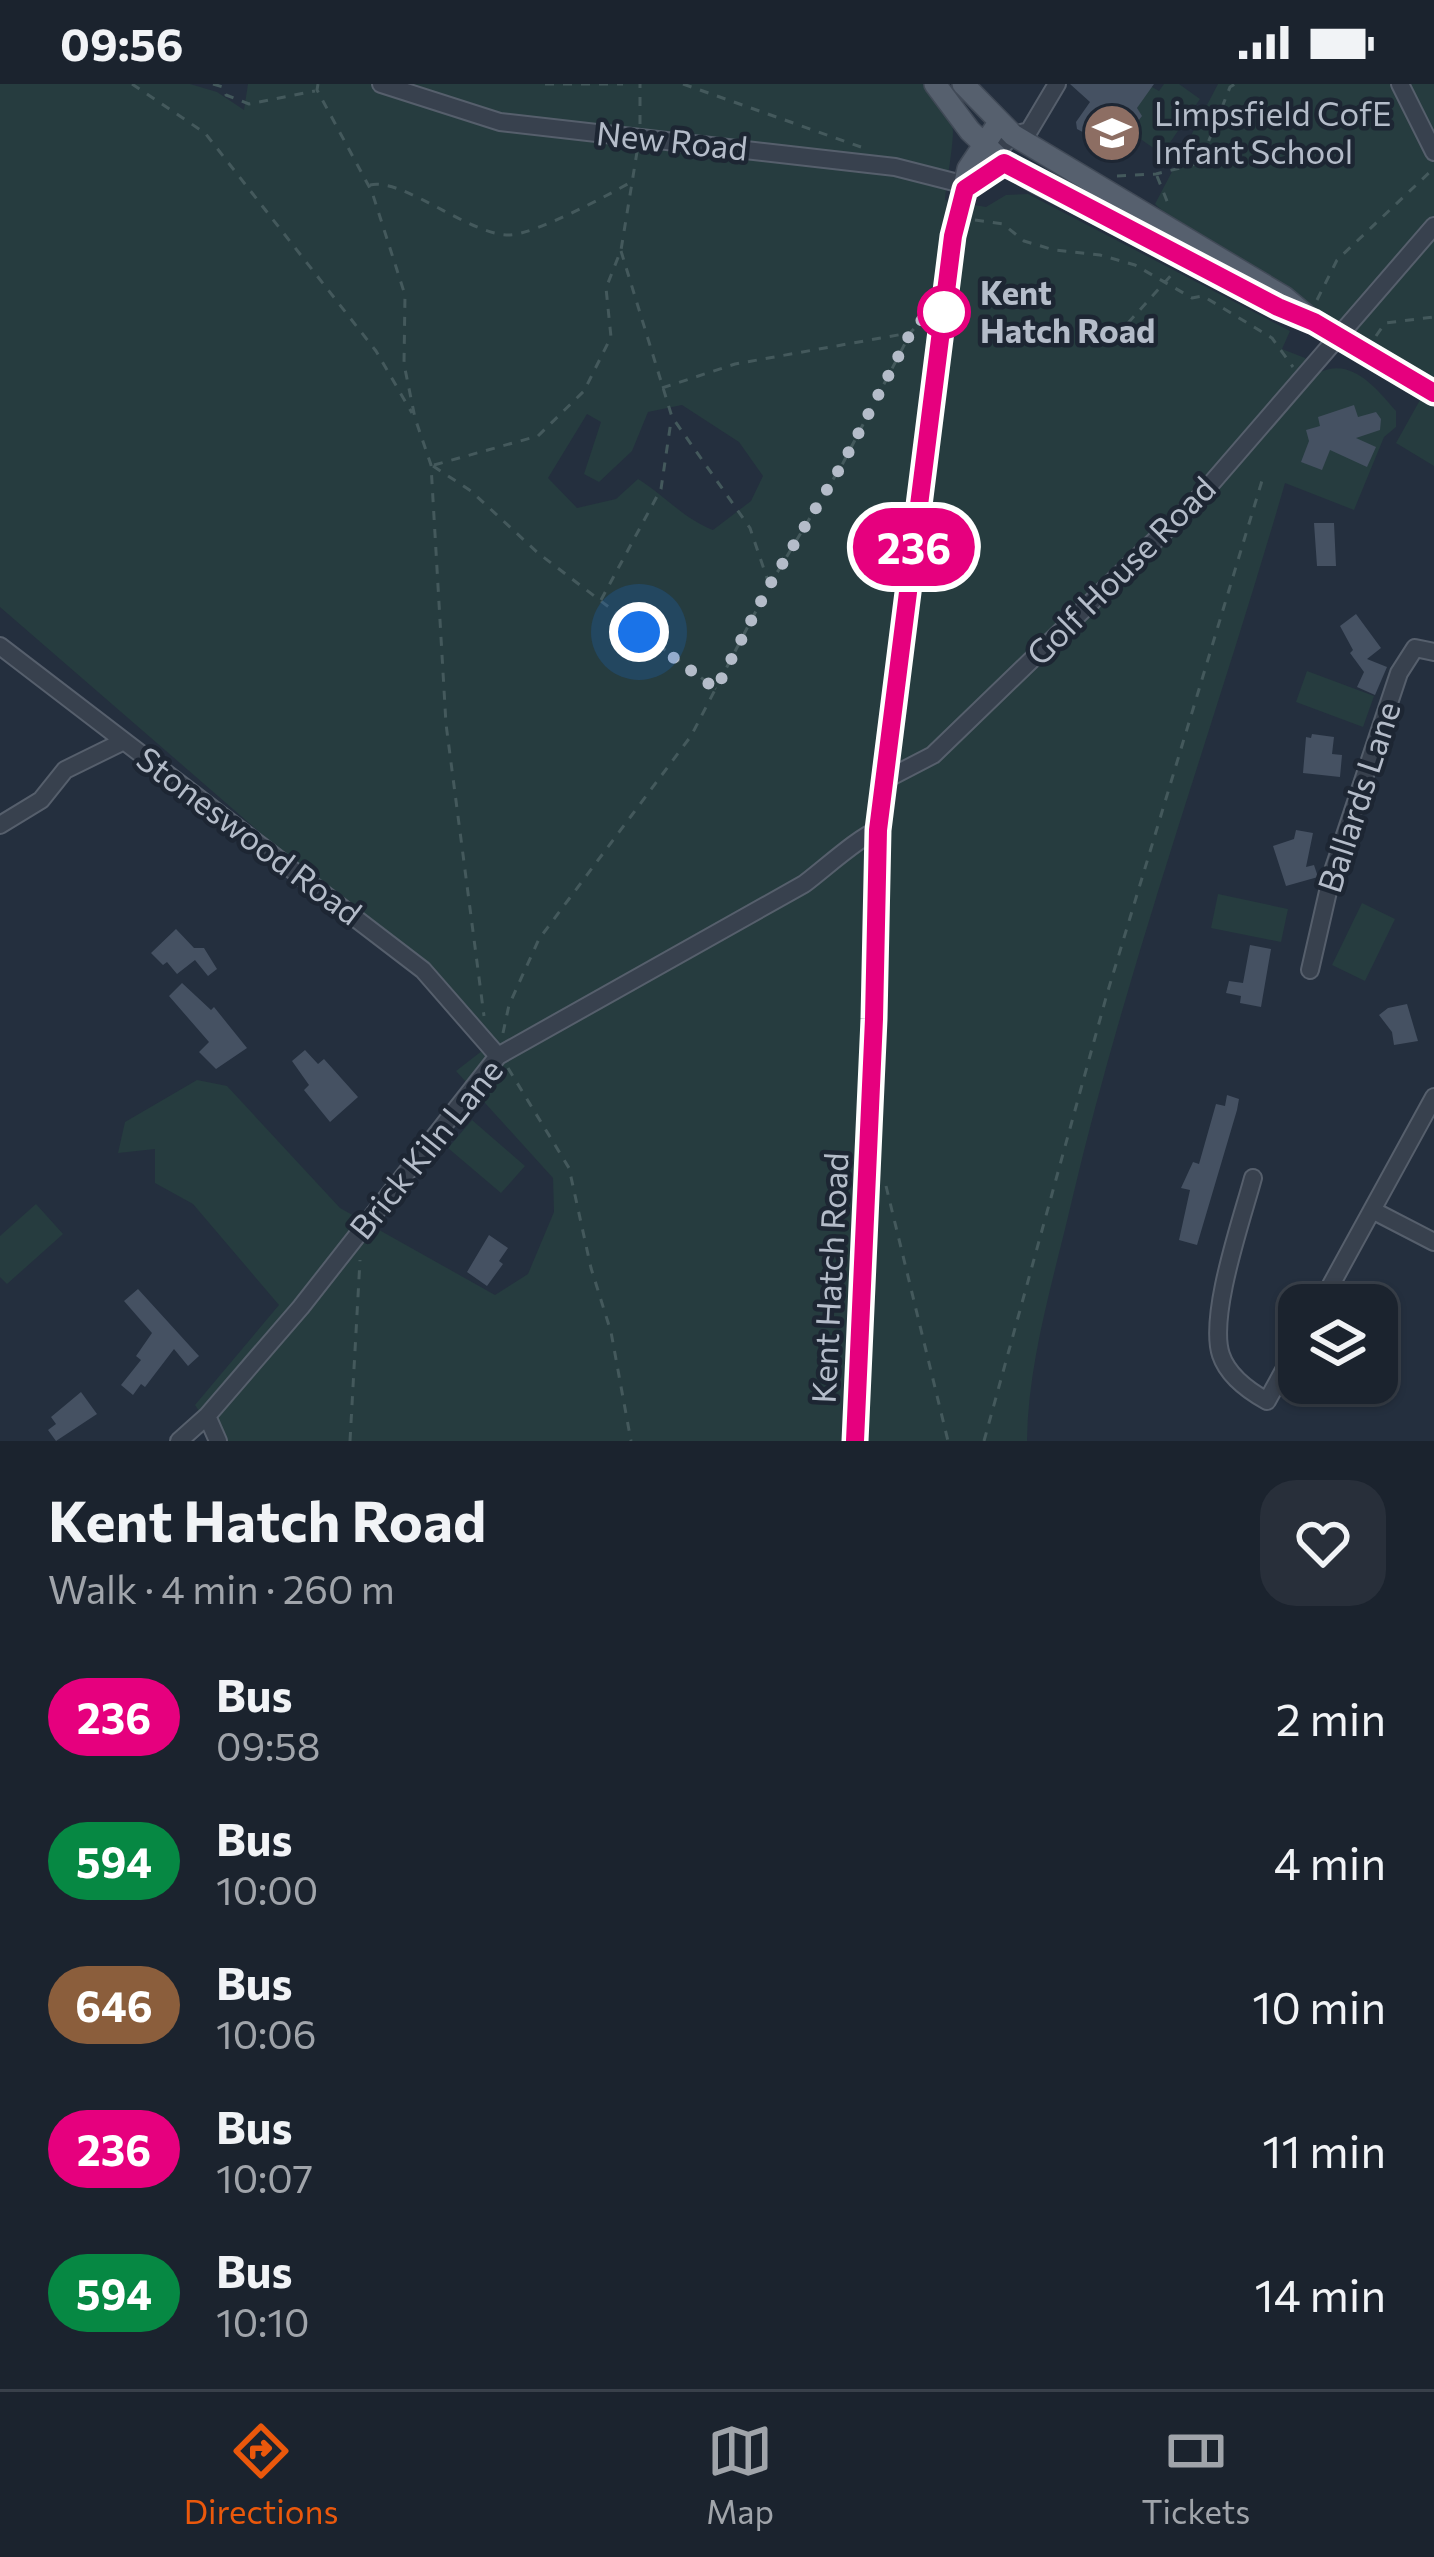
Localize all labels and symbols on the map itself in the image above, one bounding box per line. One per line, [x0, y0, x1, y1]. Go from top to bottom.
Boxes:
place label: Limpsfield CofE Infant School [1154, 92, 1392, 171]
school or university icon: Limpsfield CofE Infant School [1081, 102, 1143, 164]
street label: New Road [595, 111, 750, 168]
place label: Kent Hatch Road [980, 271, 1155, 350]
marker: Kent Hatch Road [919, 287, 969, 337]
street label: Golf House Road [1017, 467, 1223, 673]
line badge: 236 [845, 508, 983, 586]
your location [609, 602, 669, 662]
street label: Ballards Lane [1307, 696, 1408, 897]
street label: Stoneswood Road [129, 737, 370, 933]
street label: Brick Kiln Lane [340, 1050, 510, 1247]
street label: Kent Hatch Road [801, 1151, 856, 1404]

